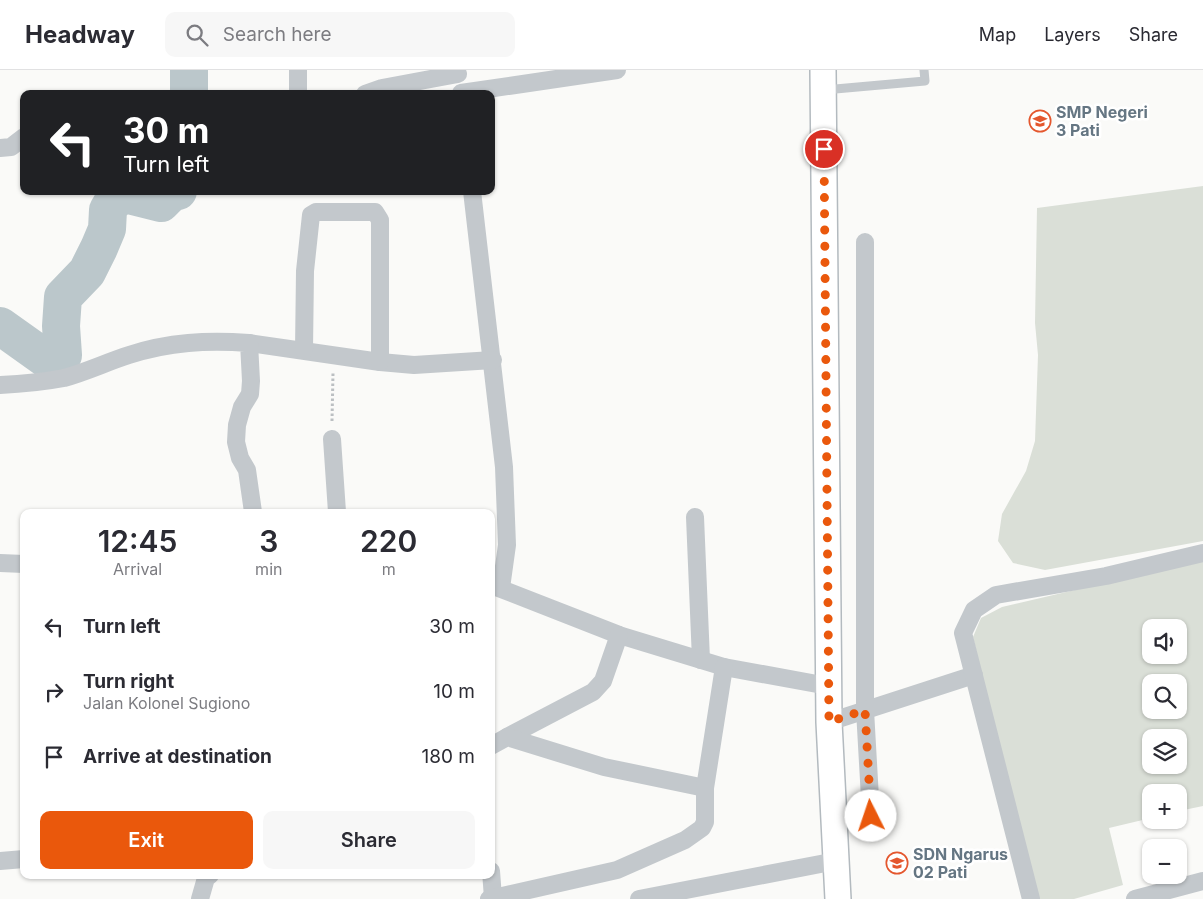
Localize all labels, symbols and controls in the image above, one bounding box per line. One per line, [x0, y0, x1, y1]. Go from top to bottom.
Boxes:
search box [165, 12, 515, 57]
text: Headway [25, 20, 135, 49]
icon: search [183, 21, 211, 49]
text: Search here [223, 23, 331, 46]
text: Map [979, 24, 1016, 45]
text: Layers [1044, 24, 1101, 45]
text: Share [1129, 24, 1178, 45]
place label: SMP Negeri 3 Pati [1056, 102, 1148, 140]
text: 30 m [123, 109, 209, 151]
school or university icon: SMP Negeri 3 Pati [1028, 109, 1052, 133]
icon: left [40, 110, 105, 175]
pin [803, 128, 845, 170]
icon: arrive [810, 135, 838, 163]
text: Turn left [123, 151, 209, 177]
text: 12:45 [98, 523, 177, 559]
text: 3 [259, 523, 278, 559]
text: 220 [360, 523, 417, 559]
text: Arrival [113, 559, 162, 579]
text: min [255, 559, 282, 579]
text: m [382, 559, 396, 579]
icon: left [40, 613, 68, 641]
text: Turn left [83, 615, 161, 638]
text: 30 m [429, 615, 475, 638]
map controls [1142, 619, 1187, 884]
button: sound [1142, 619, 1187, 664]
text: Turn right [83, 670, 174, 693]
button: search [1142, 674, 1187, 719]
icon: right [40, 678, 68, 706]
text: 10 m [433, 680, 475, 703]
text: Jalan Kolonel Sugiono [83, 693, 250, 713]
button: layers [1142, 729, 1187, 774]
icon: arrive [40, 743, 68, 771]
text: Arrive at destination [83, 745, 272, 768]
text: 180 m [422, 745, 475, 768]
button: + [1142, 784, 1187, 829]
position arrow [844, 789, 896, 841]
button: Exit [40, 811, 253, 869]
button: Share [263, 811, 475, 869]
button: − [1142, 839, 1187, 884]
place label: SDN Ngarus 02 Pati [913, 844, 1008, 882]
school or university icon: SDN Ngarus 02 Pati [885, 851, 909, 875]

